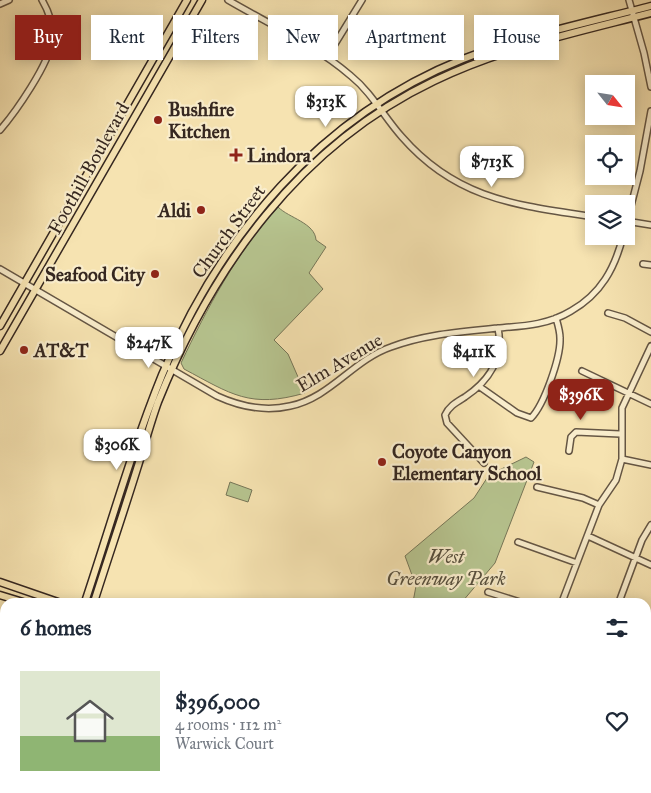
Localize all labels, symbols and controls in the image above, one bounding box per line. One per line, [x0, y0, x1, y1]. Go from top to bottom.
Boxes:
chip: Buy [15, 15, 81, 60]
chip: Rent [91, 15, 163, 60]
chip: Filters [173, 15, 258, 60]
chip: New [268, 15, 338, 60]
chip: Apartment [348, 15, 464, 60]
chip: House [474, 15, 559, 60]
north arrow [585, 75, 635, 125]
map controls [585, 75, 635, 245]
pin: $313K [291, 86, 361, 128]
text: $313K [306, 92, 346, 111]
street label: Foothill Boulevard [43, 98, 134, 238]
place label: Bushfire Kitchen [168, 98, 234, 143]
marker: Bushfire Kitchen [152, 114, 164, 126]
button: locate [585, 135, 635, 185]
place label: Lindora [247, 144, 312, 167]
pin: $713K [457, 146, 527, 188]
marker: Lindora [229, 148, 243, 162]
text: $713K [471, 152, 513, 171]
street label: Church Street [187, 180, 270, 283]
button: layers [585, 195, 635, 245]
place label: Aldi [156, 199, 192, 222]
marker: Aldi [195, 204, 207, 216]
place label: Seafood City [45, 263, 146, 287]
marker: Seafood City [149, 268, 161, 280]
pin: $247K [114, 326, 184, 369]
street label: Elm Avenue [292, 328, 386, 397]
text: $247K [126, 333, 172, 352]
pin: $411K [439, 336, 509, 378]
place label: AT&T [32, 339, 88, 362]
text: $411K [453, 342, 495, 361]
marker: AT&T [18, 344, 30, 356]
pin: $396K [546, 378, 616, 421]
text: $396K [559, 385, 603, 404]
pin: $306K [82, 428, 152, 471]
text: $306K [95, 435, 139, 454]
place label: Coyote Canyon Elementary School [392, 440, 542, 486]
marker: Coyote Canyon Elementary School [376, 456, 388, 468]
park label: West Greenway Park [386, 545, 506, 590]
icon: filters [603, 614, 631, 642]
text: 6 homes [20, 615, 92, 641]
text: $396,000 [175, 689, 260, 715]
icon: home [60, 691, 120, 751]
icon: heart [603, 707, 631, 735]
text: 4 rooms · 112 m² [175, 715, 281, 734]
text: Warwick Court [175, 734, 274, 753]

